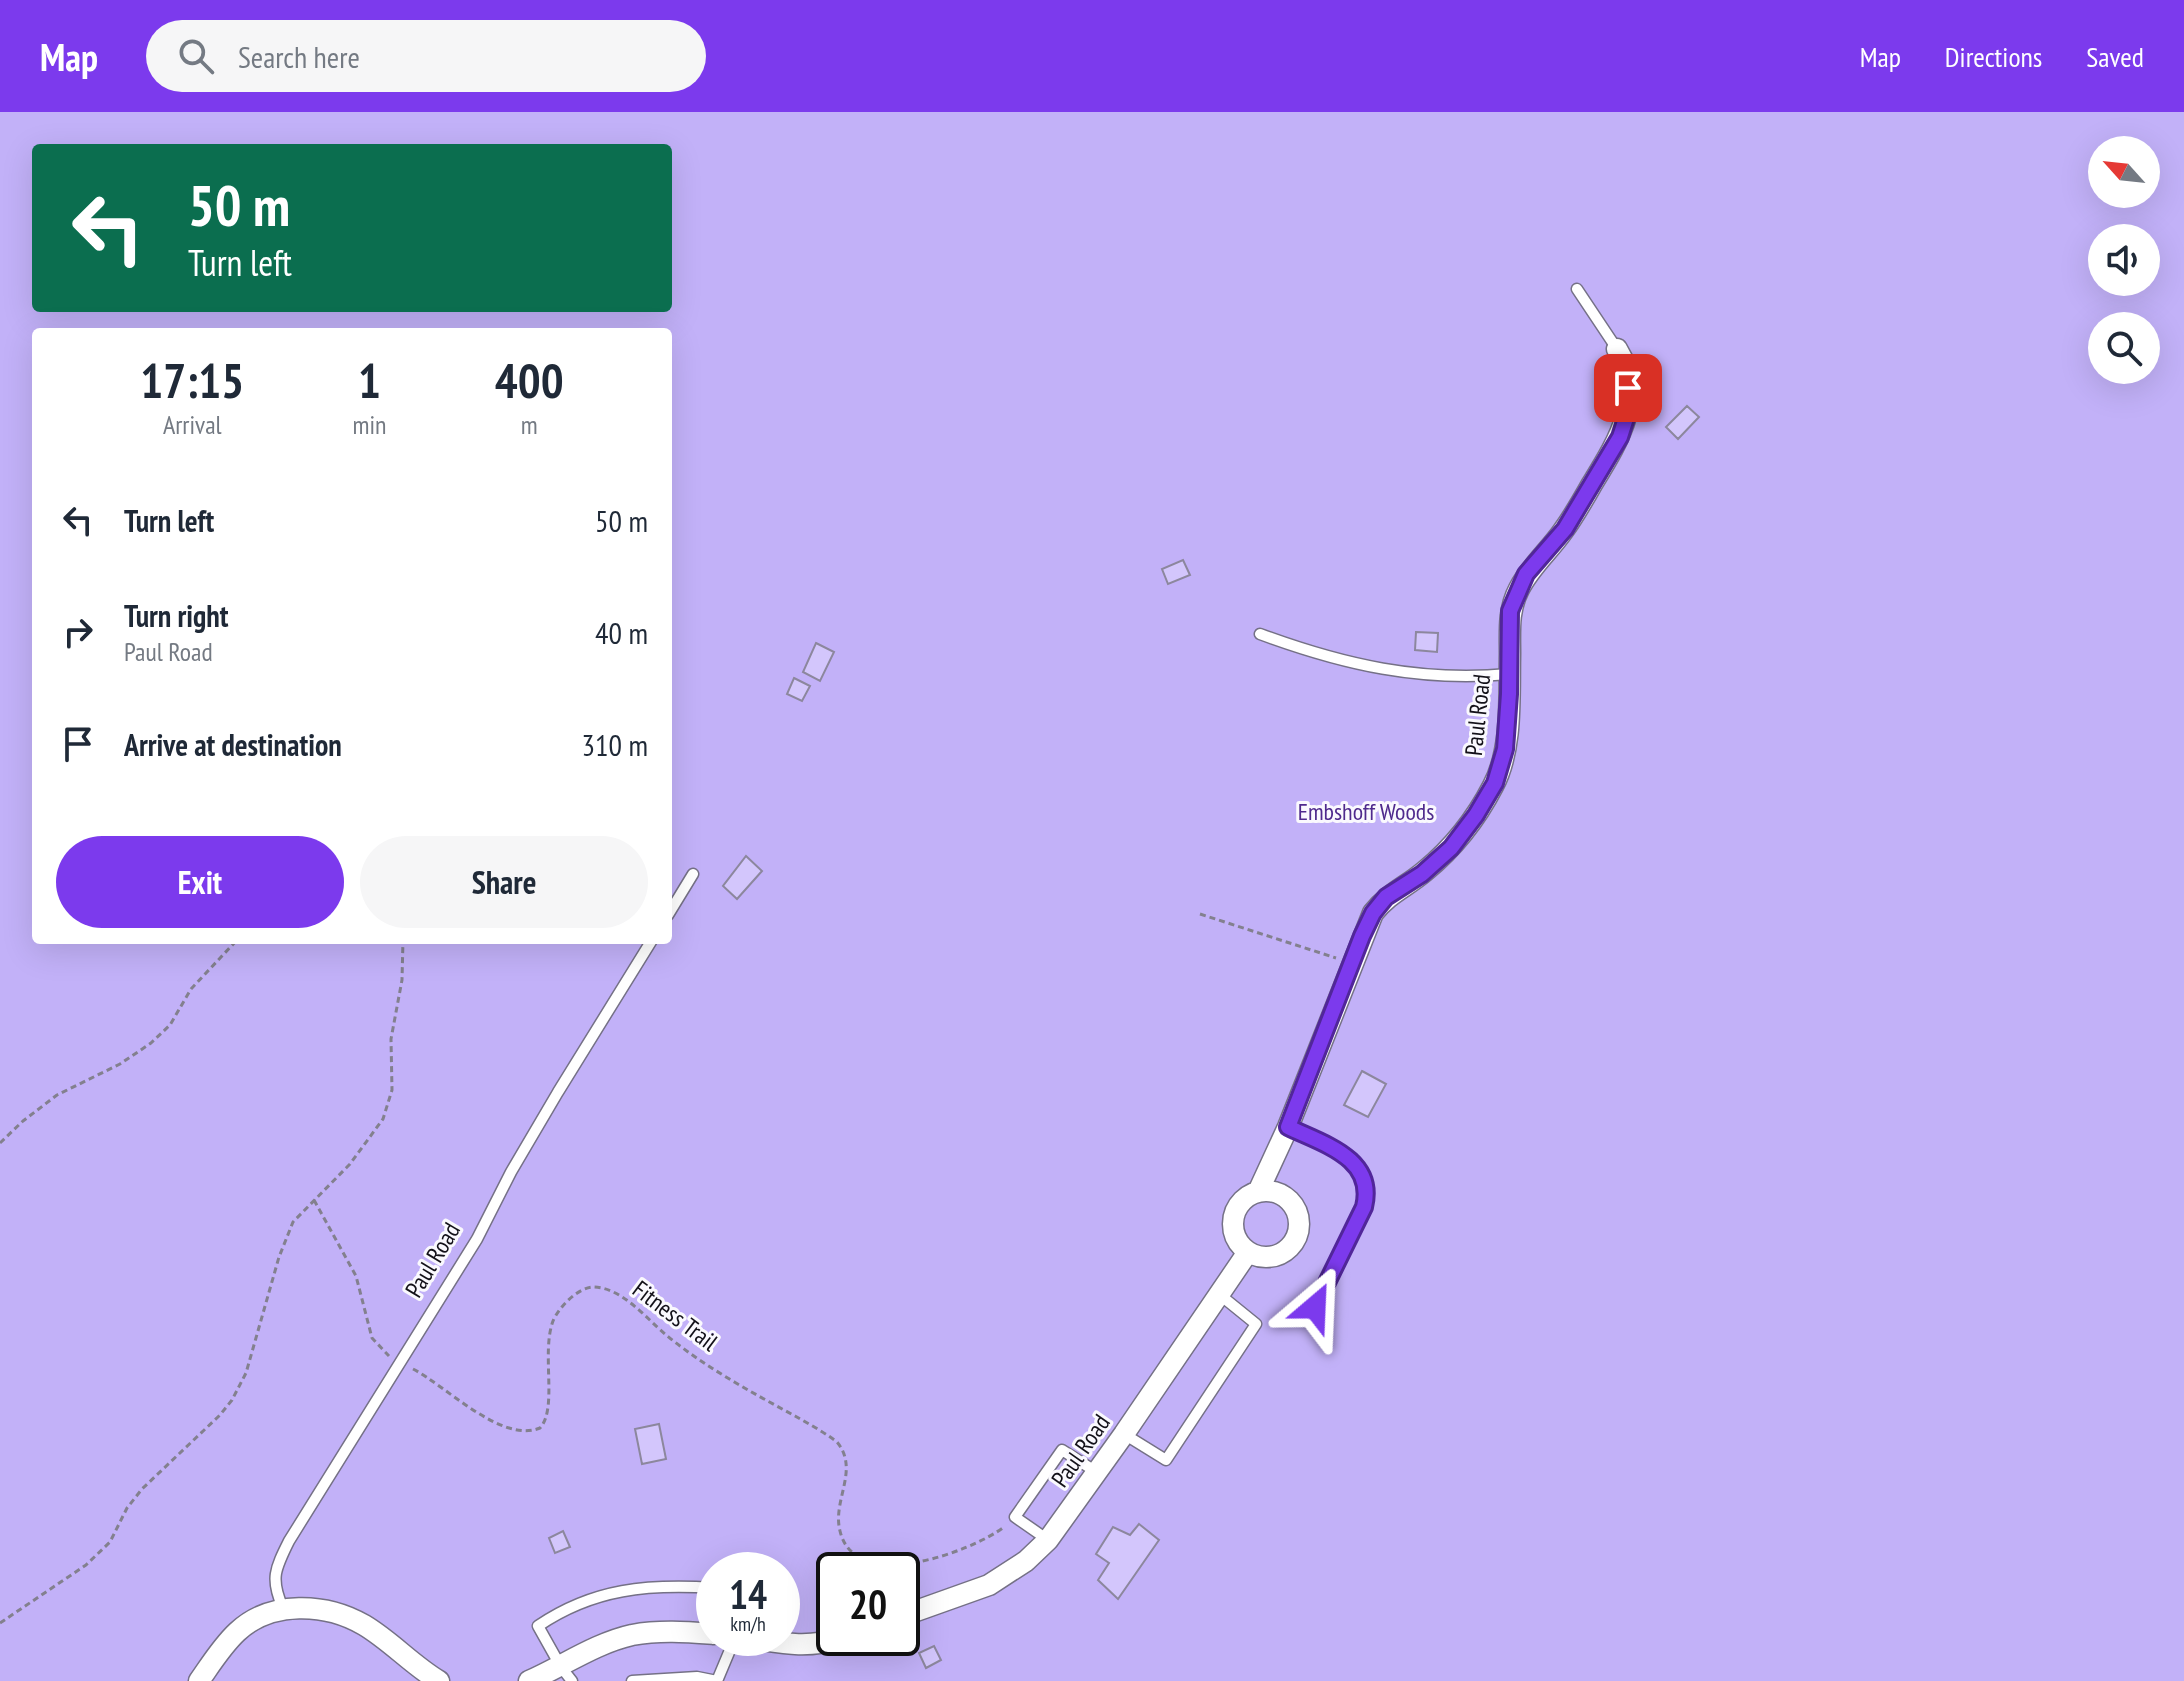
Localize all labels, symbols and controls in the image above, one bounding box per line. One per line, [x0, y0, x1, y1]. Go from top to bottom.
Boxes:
search box [146, 20, 706, 92]
text: Map [40, 32, 98, 81]
icon: search [174, 34, 218, 78]
text: Search here [238, 37, 360, 76]
text: Map [1860, 38, 1901, 75]
text: Directions [1945, 38, 2042, 75]
text: Saved [2086, 38, 2144, 75]
north arrow [2088, 136, 2160, 208]
map controls [2088, 136, 2160, 384]
text: 50 m [188, 169, 290, 241]
icon: left [56, 176, 160, 280]
button: sound [2088, 224, 2160, 296]
text: Turn left [188, 239, 292, 286]
button: search [2088, 312, 2160, 384]
text: 17:15 [140, 349, 244, 411]
text: 1 [358, 349, 381, 411]
text: 400 [495, 349, 564, 411]
pin [1594, 354, 1662, 422]
icon: arrive [1606, 366, 1650, 410]
text: Arrival [163, 408, 222, 441]
text: min [352, 408, 386, 441]
text: m [521, 408, 538, 441]
icon: left [56, 498, 100, 542]
text: Turn left [124, 501, 214, 540]
text: 50 m [595, 501, 648, 540]
text: Turn right [124, 596, 228, 635]
icon: right [56, 610, 100, 654]
text: 40 m [595, 613, 648, 652]
text: Paul Road [124, 635, 213, 668]
street label: Paul Road [1458, 673, 1497, 757]
icon: arrive [56, 722, 100, 766]
text: Arrive at destination [124, 725, 342, 764]
text: 310 m [582, 725, 648, 764]
park label: Embshoff Woods [1298, 796, 1434, 827]
button: Exit [56, 836, 344, 928]
button: Share [360, 836, 648, 928]
street label: Paul Road [398, 1217, 467, 1303]
position arrow [1273, 1265, 1357, 1349]
street label: Fitness Trail [627, 1274, 724, 1358]
street label: Paul Road [1044, 1408, 1117, 1493]
speed limit sign: 20 [816, 1552, 920, 1656]
text: 14 [729, 1568, 767, 1620]
text: km/h [730, 1611, 766, 1637]

